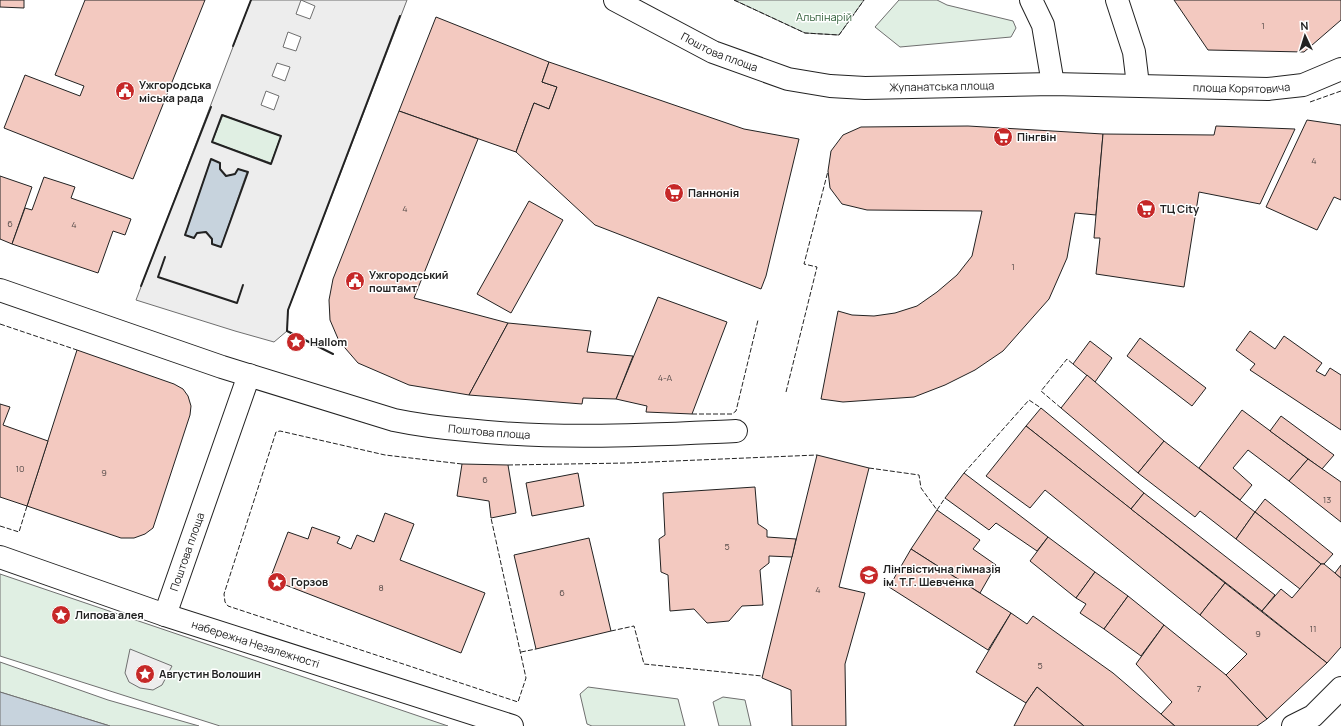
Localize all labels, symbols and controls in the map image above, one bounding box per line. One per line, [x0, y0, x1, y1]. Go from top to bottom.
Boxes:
park label: Альпінарій [796, 9, 852, 24]
north arrow [1285, 16, 1325, 56]
text: N [1300, 18, 1309, 33]
house number: 1 [1261, 19, 1265, 32]
street label: Поштова площа [679, 28, 760, 75]
place label: Ужгородська міська рада [139, 77, 211, 105]
street label: Жупанатська площа [889, 77, 994, 94]
street label: площа Корятовича [1193, 79, 1291, 96]
public building icon: Ужгородська міська рада [114, 80, 136, 102]
supermarket icon: Пінгвін [992, 126, 1014, 148]
place label: Пінгвін [1017, 129, 1056, 144]
house number: 4 [1311, 154, 1317, 167]
supermarket icon: Паннонія [663, 182, 685, 204]
place label: Паннонія [688, 185, 739, 200]
supermarket icon: ТЦ City [1135, 198, 1157, 220]
place label: ТЦ City [1160, 201, 1200, 216]
house number: 4 [402, 202, 408, 215]
house number: 6 [7, 217, 13, 230]
house number: 4 [71, 218, 77, 231]
house number: 1 [1011, 260, 1015, 273]
place label: Ужгородський поштамт [369, 267, 448, 295]
public building icon: Ужгородський поштамт [344, 270, 366, 292]
place icon: Hallom [285, 331, 307, 353]
place label: Hallom [310, 334, 347, 349]
house number: 4-А [658, 371, 673, 384]
street label: Поштова площа [448, 420, 531, 442]
house number: 10 [16, 462, 25, 475]
house number: 9 [101, 466, 107, 479]
house number: 6 [482, 473, 488, 486]
house number: 13 [1323, 493, 1331, 506]
street label: Поштова площа [166, 510, 207, 593]
house number: 5 [724, 540, 730, 553]
place label: Лінгвістична гімназія ім. Т.Г. Шевченка [883, 561, 1001, 589]
school or university icon: Лінгвістична гімназія ім. Т.Г. Шевченка [858, 564, 880, 586]
place icon: Горзов [266, 571, 288, 593]
place label: Горзов [291, 574, 328, 589]
house number: 8 [378, 581, 384, 594]
house number: 4 [815, 583, 821, 596]
house number: 6 [559, 586, 565, 599]
place icon: Липова алея [50, 604, 72, 626]
place label: Липова алея [75, 607, 144, 622]
street label: набережна Незалежності [190, 616, 322, 671]
house number: 11 [1309, 622, 1317, 635]
house number: 9 [1255, 627, 1261, 640]
house number: 5 [1037, 659, 1043, 672]
place icon: Августин Волошин [134, 663, 156, 685]
place label: Августин Волошин [159, 666, 261, 681]
house number: 7 [1197, 682, 1202, 695]

